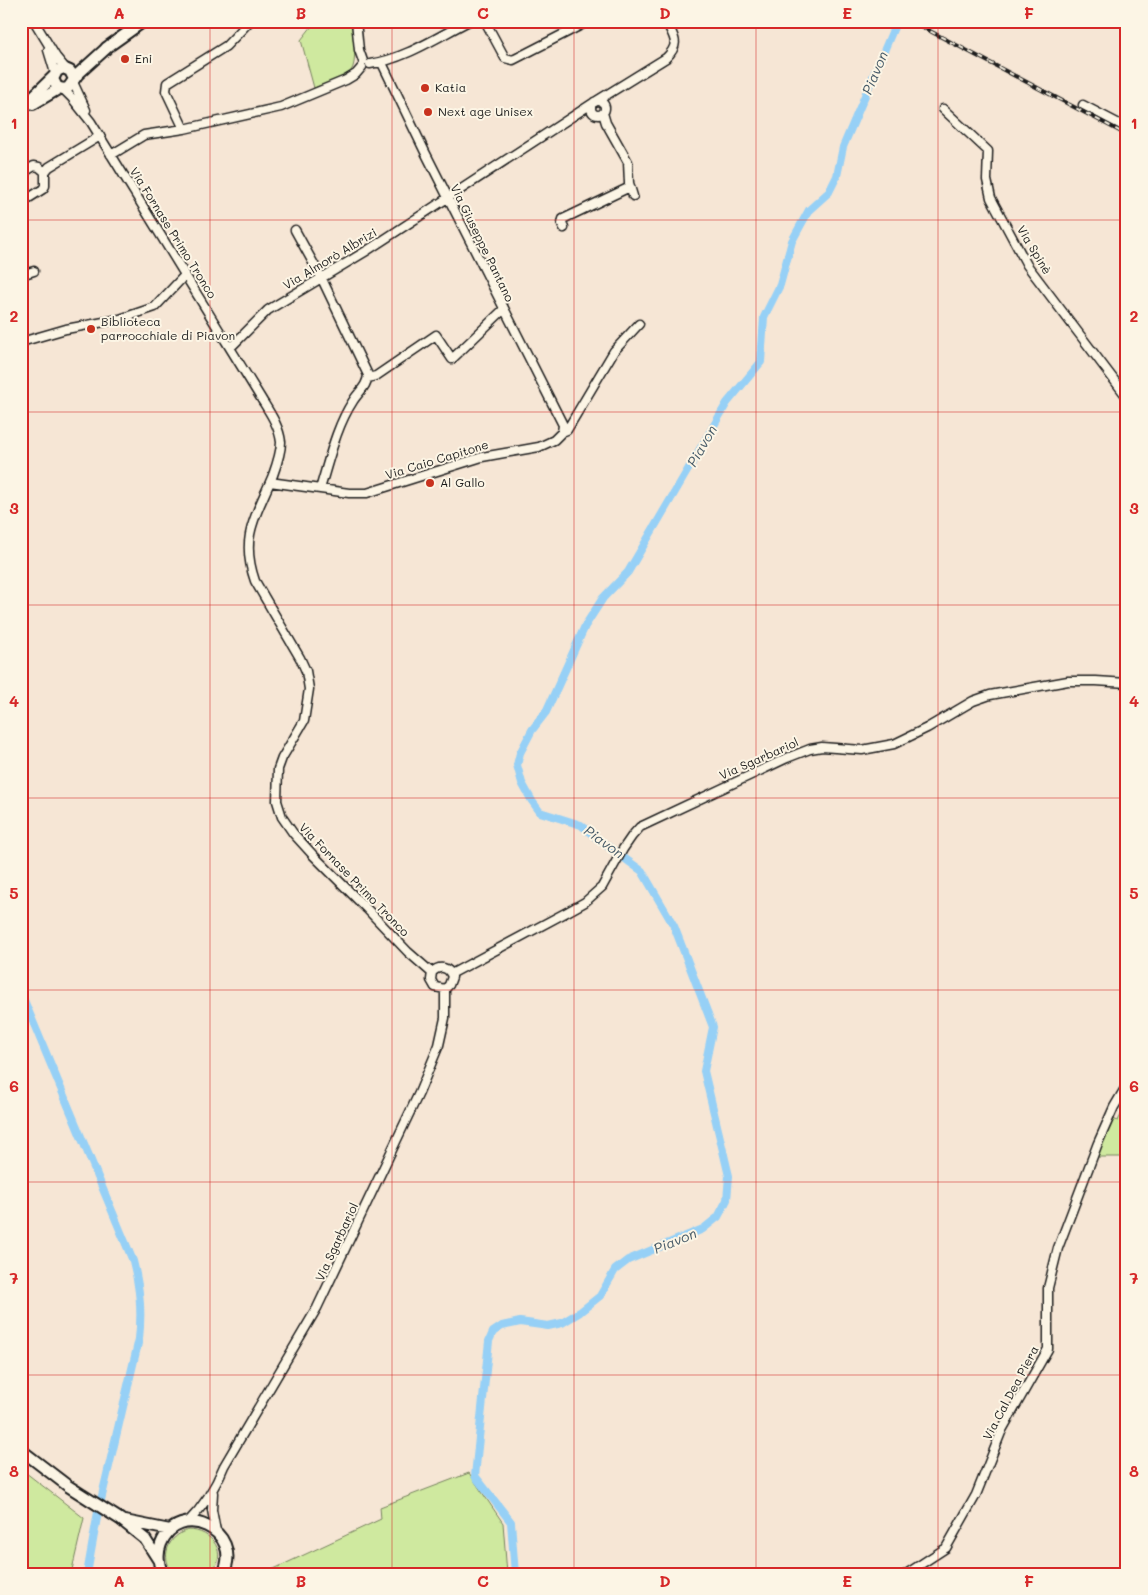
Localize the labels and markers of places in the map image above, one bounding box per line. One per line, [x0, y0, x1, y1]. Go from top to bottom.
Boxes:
place label: Eni [135, 50, 152, 66]
marker: Eni [119, 53, 131, 65]
place label: Katia [435, 79, 466, 95]
marker: Katia [419, 82, 431, 94]
place label: Next age Unisex [438, 103, 533, 119]
marker: Next age Unisex [422, 106, 434, 118]
place label: Biblioteca parrocchiale di Piavon [101, 313, 235, 343]
marker: Biblioteca parrocchiale di Piavon [85, 323, 97, 335]
place label: Al Gallo [440, 474, 485, 490]
marker: Al Gallo [424, 477, 436, 489]

